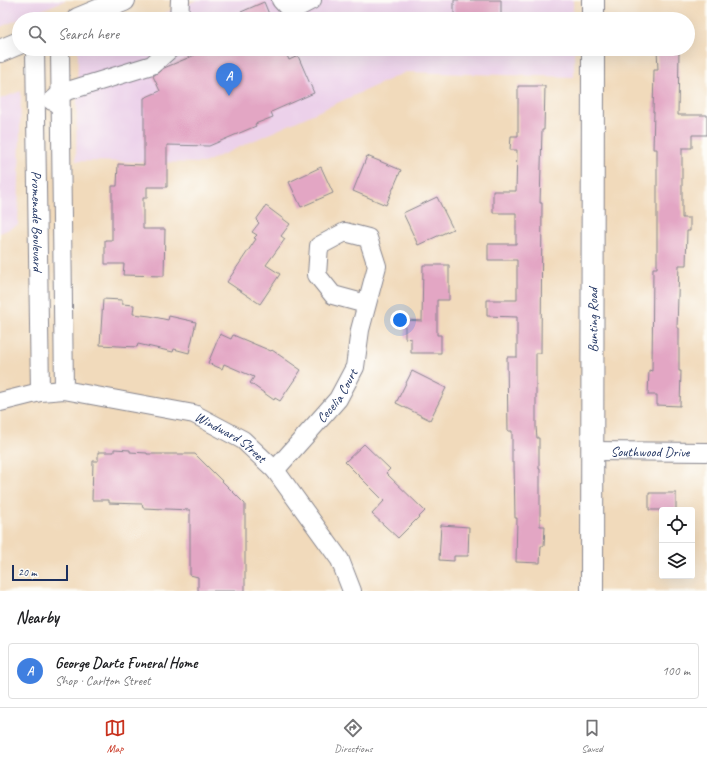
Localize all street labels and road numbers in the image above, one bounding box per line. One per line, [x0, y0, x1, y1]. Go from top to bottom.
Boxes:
street label: Promenade Boulevard [28, 171, 46, 274]
street label: Bunting Road [584, 285, 602, 352]
street label: Cecelia Court [313, 365, 362, 426]
street label: Windward Street [192, 408, 271, 467]
street label: Southwood Drive [610, 443, 691, 461]

